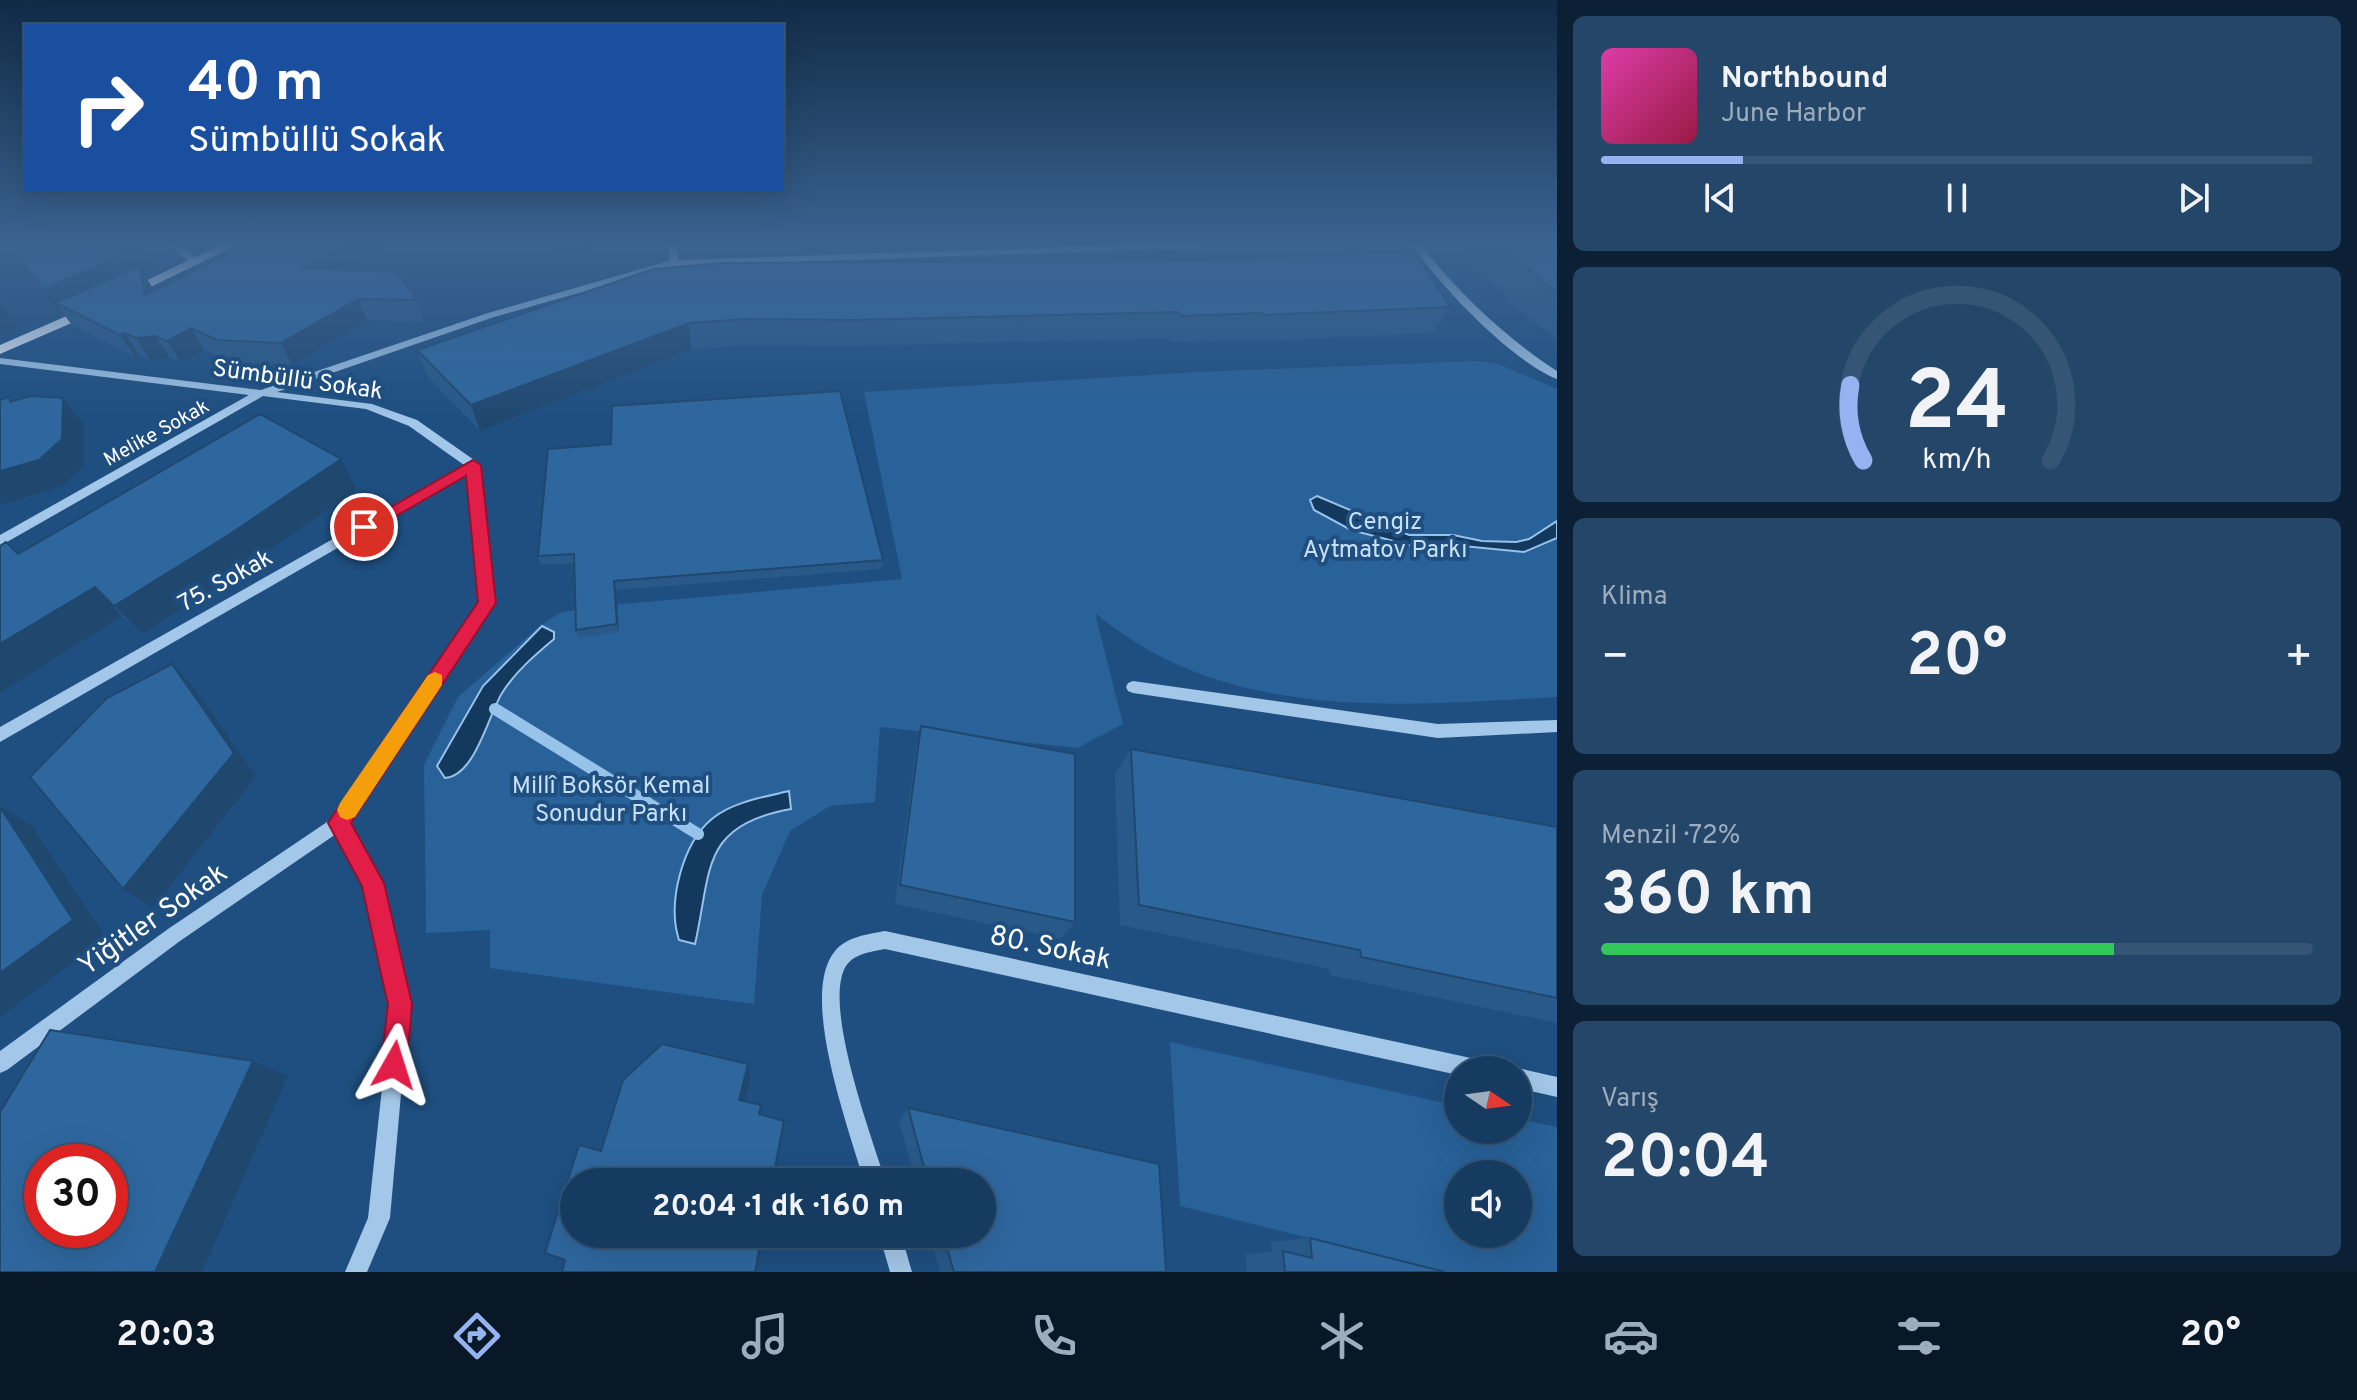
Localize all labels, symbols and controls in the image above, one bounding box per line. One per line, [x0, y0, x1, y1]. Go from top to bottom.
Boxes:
text: 40 m [188, 50, 324, 120]
icon: right [56, 56, 160, 160]
text: Northbound [1721, 61, 1888, 98]
text: June Harbor [1721, 98, 1866, 131]
text: Sümbüllü Sokak [188, 119, 446, 165]
icon: previous [1698, 176, 1742, 220]
icon: pause [1935, 176, 1979, 220]
icon: next [2172, 176, 2216, 220]
text: 24 [1905, 353, 2009, 458]
street label: Sümbüllü Sokak [211, 354, 385, 408]
street label: Melike Sokak [100, 394, 214, 473]
text: km/h [1922, 443, 1992, 479]
pin [330, 493, 398, 561]
icon: arrive [342, 505, 386, 549]
park label: Cengiz Aytmatov Parkı [1303, 508, 1467, 566]
street label: 75. Sokak [174, 544, 278, 620]
text: Klima [1601, 581, 1667, 614]
text: 20° [1906, 621, 2008, 697]
text: − [1601, 631, 1629, 687]
text: + [2285, 631, 2313, 687]
park label: Millî Boksör Kemal Sonudur Parkı [512, 772, 710, 830]
text: Menzil · 72% [1601, 820, 1740, 853]
street label: Yiğitler Sokak [72, 856, 235, 985]
text: 360 km [1601, 860, 1815, 936]
street label: 80. Sokak [986, 919, 1114, 979]
position arrow [352, 1023, 436, 1107]
north arrow [1444, 1056, 1532, 1144]
map controls [1444, 1056, 1532, 1248]
text: Varış [1601, 1083, 1659, 1116]
text: 20:04 [1601, 1123, 1770, 1199]
speed limit sign: 30 [24, 1144, 128, 1248]
button: sound [1444, 1160, 1532, 1248]
text: 20:04 · 1 dk · 160 m [652, 1189, 904, 1226]
icon: directions [449, 1308, 505, 1364]
icon: music [737, 1308, 793, 1364]
icon: phone [1026, 1308, 1082, 1364]
icon: climate [1314, 1308, 1370, 1364]
icon: car [1603, 1308, 1659, 1364]
icon: filters [1891, 1308, 1947, 1364]
text: 20:03 [116, 1313, 216, 1359]
text: 20° [2180, 1313, 2241, 1359]

